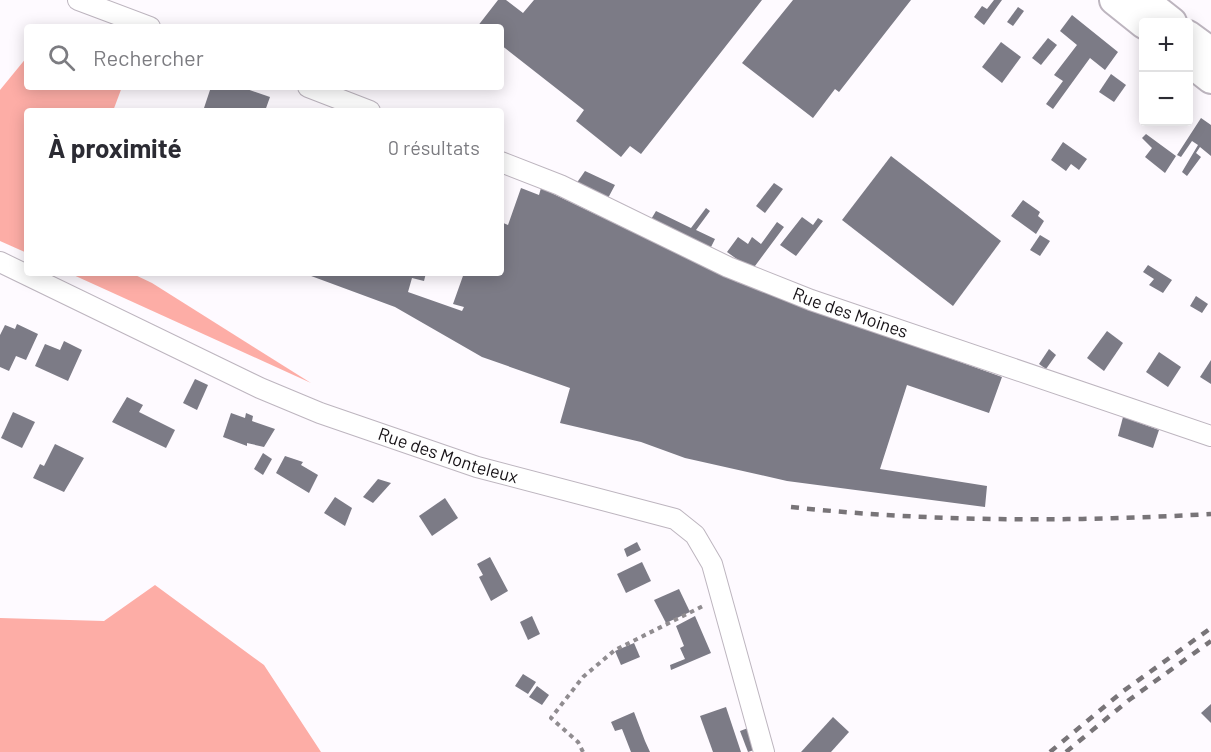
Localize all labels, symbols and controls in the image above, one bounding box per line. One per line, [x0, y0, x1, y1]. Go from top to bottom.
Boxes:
map controls [1139, 18, 1193, 126]
button: + [1139, 18, 1193, 72]
search box [24, 24, 504, 90]
icon: search [45, 41, 78, 74]
text: Rechercher [93, 44, 204, 70]
button: − [1139, 72, 1193, 126]
text: À proximité [48, 132, 182, 163]
text: 0 résultats [388, 135, 480, 159]
street label: Rue des Moines [790, 282, 911, 342]
street label: Rue des Monteleux [376, 422, 521, 487]

